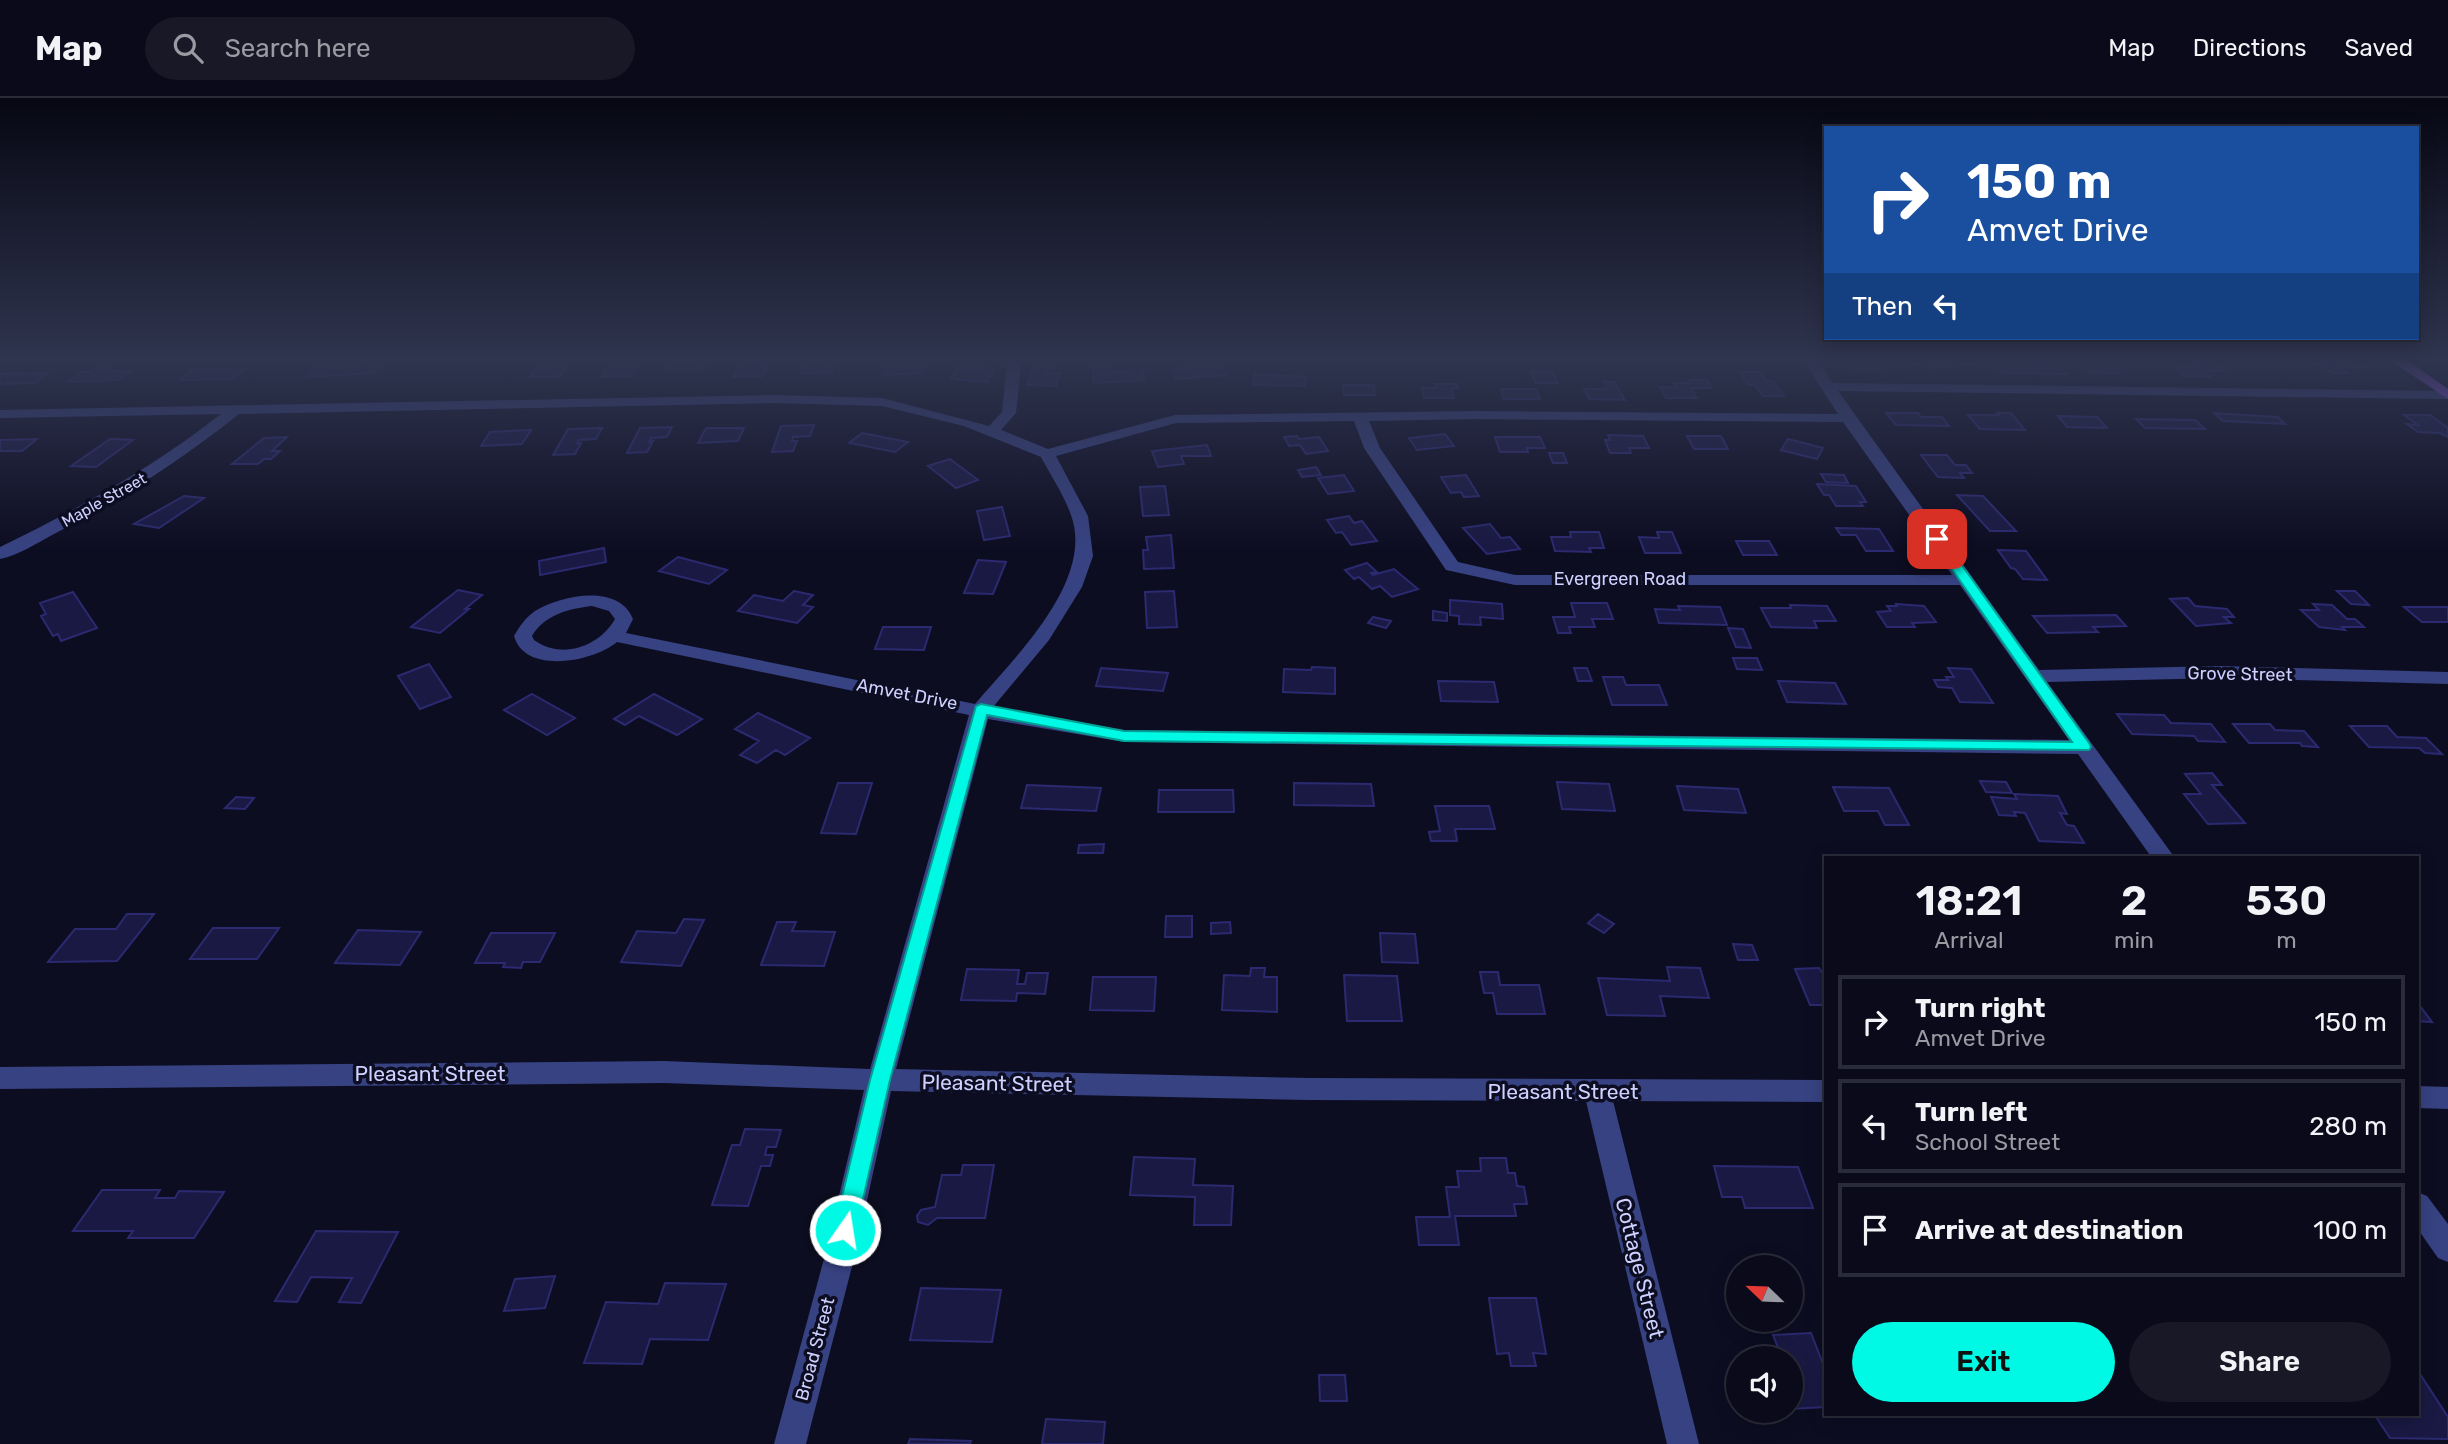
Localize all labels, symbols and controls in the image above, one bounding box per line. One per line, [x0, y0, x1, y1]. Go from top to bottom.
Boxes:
search box [145, 17, 635, 80]
text: Map [35, 29, 103, 68]
icon: search [169, 29, 207, 67]
text: Search here [225, 33, 370, 64]
text: Map [2108, 34, 2155, 62]
text: Directions [2193, 34, 2306, 62]
text: Saved [2344, 34, 2413, 62]
text: 150 m [1967, 152, 2112, 210]
icon: right [1852, 154, 1943, 245]
text: Amvet Drive [1967, 211, 2149, 249]
icon: left [1927, 287, 1965, 325]
text: Then [1852, 291, 1913, 322]
street label: Maple Street [58, 469, 150, 531]
pin [1907, 509, 1967, 569]
icon: arrive [1918, 520, 1956, 558]
street label: Evergreen Road [1554, 568, 1686, 590]
street label: Grove Street [2187, 662, 2293, 686]
street label: Amvet Drive [855, 673, 959, 715]
text: 18:21 [1916, 876, 2022, 926]
text: 2 [2121, 876, 2147, 926]
text: 530 [2246, 876, 2327, 926]
text: Arrival [1935, 926, 2004, 954]
text: min [2114, 926, 2154, 954]
text: m [2276, 926, 2297, 954]
text: Turn right [1915, 993, 2045, 1024]
icon: right [1856, 1003, 1894, 1041]
text: 150 m [2314, 1007, 2387, 1038]
text: Amvet Drive [1915, 1024, 2046, 1052]
street label: Pleasant Street [355, 1061, 505, 1086]
street label: Pleasant Street [921, 1069, 1073, 1097]
street label: Pleasant Street [1488, 1079, 1638, 1104]
text: Turn left [1915, 1097, 2027, 1128]
icon: left [1856, 1107, 1894, 1145]
text: 280 m [2309, 1111, 2387, 1142]
text: School Street [1915, 1128, 2060, 1156]
position arrow [808, 1193, 882, 1267]
street label: Cottage Street [1610, 1195, 1670, 1341]
icon: arrive [1856, 1211, 1894, 1249]
text: Arrive at destination [1915, 1215, 2183, 1246]
text: 100 m [2313, 1215, 2387, 1246]
north arrow [1726, 1255, 1802, 1332]
map controls [1726, 1255, 1803, 1423]
street label: Broad Street [791, 1295, 839, 1403]
button: Exit [1852, 1322, 2115, 1402]
button: Share [2129, 1322, 2391, 1402]
button: sound [1726, 1346, 1803, 1423]

